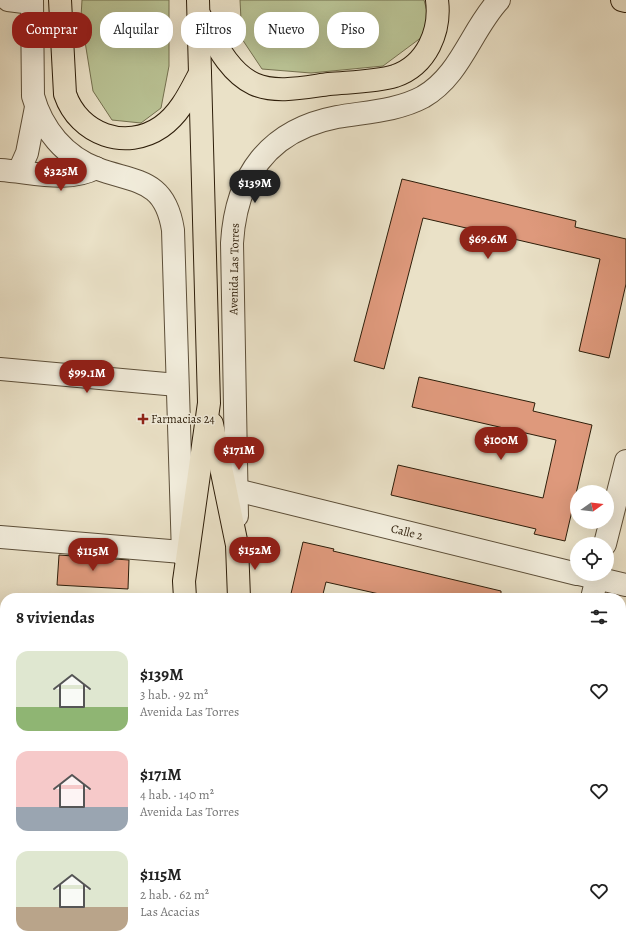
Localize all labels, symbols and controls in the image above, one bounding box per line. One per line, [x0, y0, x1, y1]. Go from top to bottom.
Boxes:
chip: Comprar [12, 12, 92, 48]
chip: Alquilar [100, 12, 173, 48]
chip: Filtros [181, 12, 246, 48]
chip: Nuevo [254, 12, 319, 48]
chip: Piso [327, 12, 379, 48]
pin: $325M [33, 158, 89, 192]
text: $325M [44, 162, 78, 179]
pin: $139M [227, 170, 283, 204]
text: $139M [238, 174, 272, 191]
street label: Avenida Las Torres [225, 223, 243, 316]
pin: $69.6M [455, 226, 521, 260]
text: $69.6M [469, 230, 507, 247]
pin: $99.1M [54, 360, 120, 394]
text: $99.1M [68, 364, 106, 381]
place label: Farmacias 24 [151, 411, 215, 427]
marker: Farmacias 24 [138, 414, 148, 424]
pin: $100M [473, 427, 529, 461]
text: $100M [484, 431, 518, 448]
pin: $171M [211, 437, 267, 471]
text: $171M [223, 441, 255, 458]
north arrow [570, 485, 614, 529]
map controls [570, 485, 614, 581]
street label: Calle 2 [389, 520, 425, 544]
pin: $152M [227, 537, 283, 571]
button: locate [570, 537, 614, 581]
pin: $115M [65, 538, 121, 572]
text: $152M [238, 541, 272, 558]
text: $115M [77, 542, 109, 559]
text: 8 viviendas [16, 606, 95, 629]
icon: filters [588, 606, 610, 628]
text: $139M [140, 663, 184, 686]
icon: home [48, 667, 96, 715]
icon: heart [588, 680, 610, 702]
text: 3 hab. · 92 m² [140, 686, 208, 703]
text: Avenida Las Torres [140, 703, 239, 720]
text: $171M [140, 763, 182, 786]
icon: home [48, 767, 96, 815]
icon: heart [588, 780, 610, 802]
text: 4 hab. · 140 m² [140, 786, 214, 803]
text: Avenida Las Torres [140, 803, 239, 820]
text: $115M [140, 863, 182, 886]
icon: home [48, 867, 96, 915]
icon: heart [588, 880, 610, 902]
text: 2 hab. · 62 m² [140, 886, 209, 903]
text: Las Acacias [140, 903, 200, 920]

